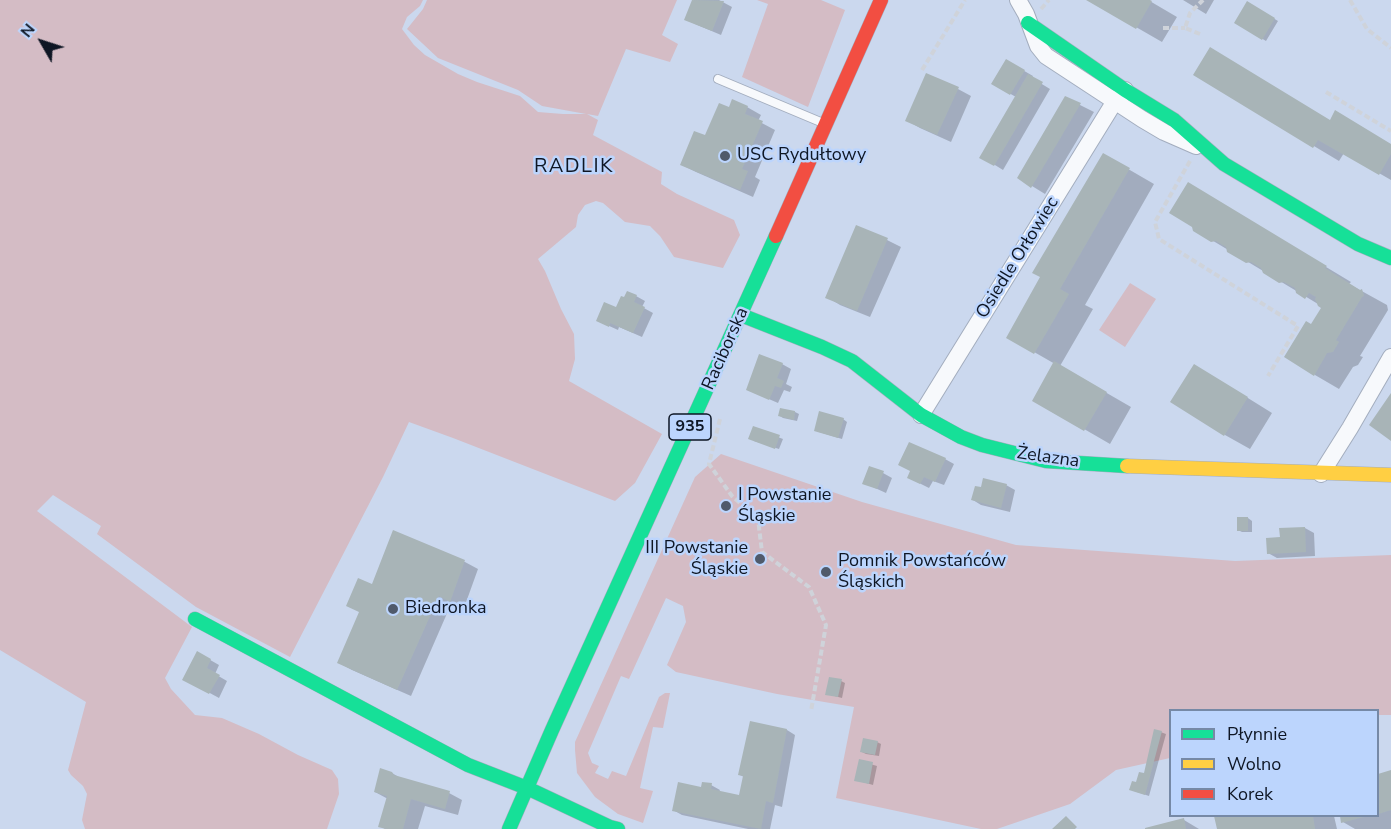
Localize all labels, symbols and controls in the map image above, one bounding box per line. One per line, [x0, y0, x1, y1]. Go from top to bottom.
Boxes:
north arrow [12, 12, 72, 72]
text: N [16, 19, 40, 42]
place label: USC Rydułtowy [737, 145, 866, 167]
marker: USC Rydułtowy [718, 149, 732, 163]
district label: RADLIK [534, 155, 614, 179]
street label: Osiedle Orłowiec [972, 193, 1064, 323]
street label: Raciborska [698, 304, 754, 394]
road number: 935 [669, 414, 711, 440]
street label: Żelazna [1015, 443, 1081, 473]
place label: I Powstanie Śląskie [738, 485, 831, 528]
marker: I Powstanie Śląskie [719, 499, 733, 513]
place label: III Powstanie Śląskie [645, 538, 748, 580]
place label: Pomnik Powstańców Śląskich [838, 551, 1006, 594]
marker: III Powstanie Śląskie [753, 552, 767, 566]
marker: Pomnik Powstańców Śląskich [819, 565, 833, 579]
place label: Biedronka [405, 598, 486, 620]
marker: Biedronka [386, 602, 400, 616]
legend [1169, 709, 1379, 817]
text: Płynnie [1227, 722, 1287, 746]
text: Wolno [1227, 752, 1281, 776]
text: Korek [1227, 782, 1273, 806]

